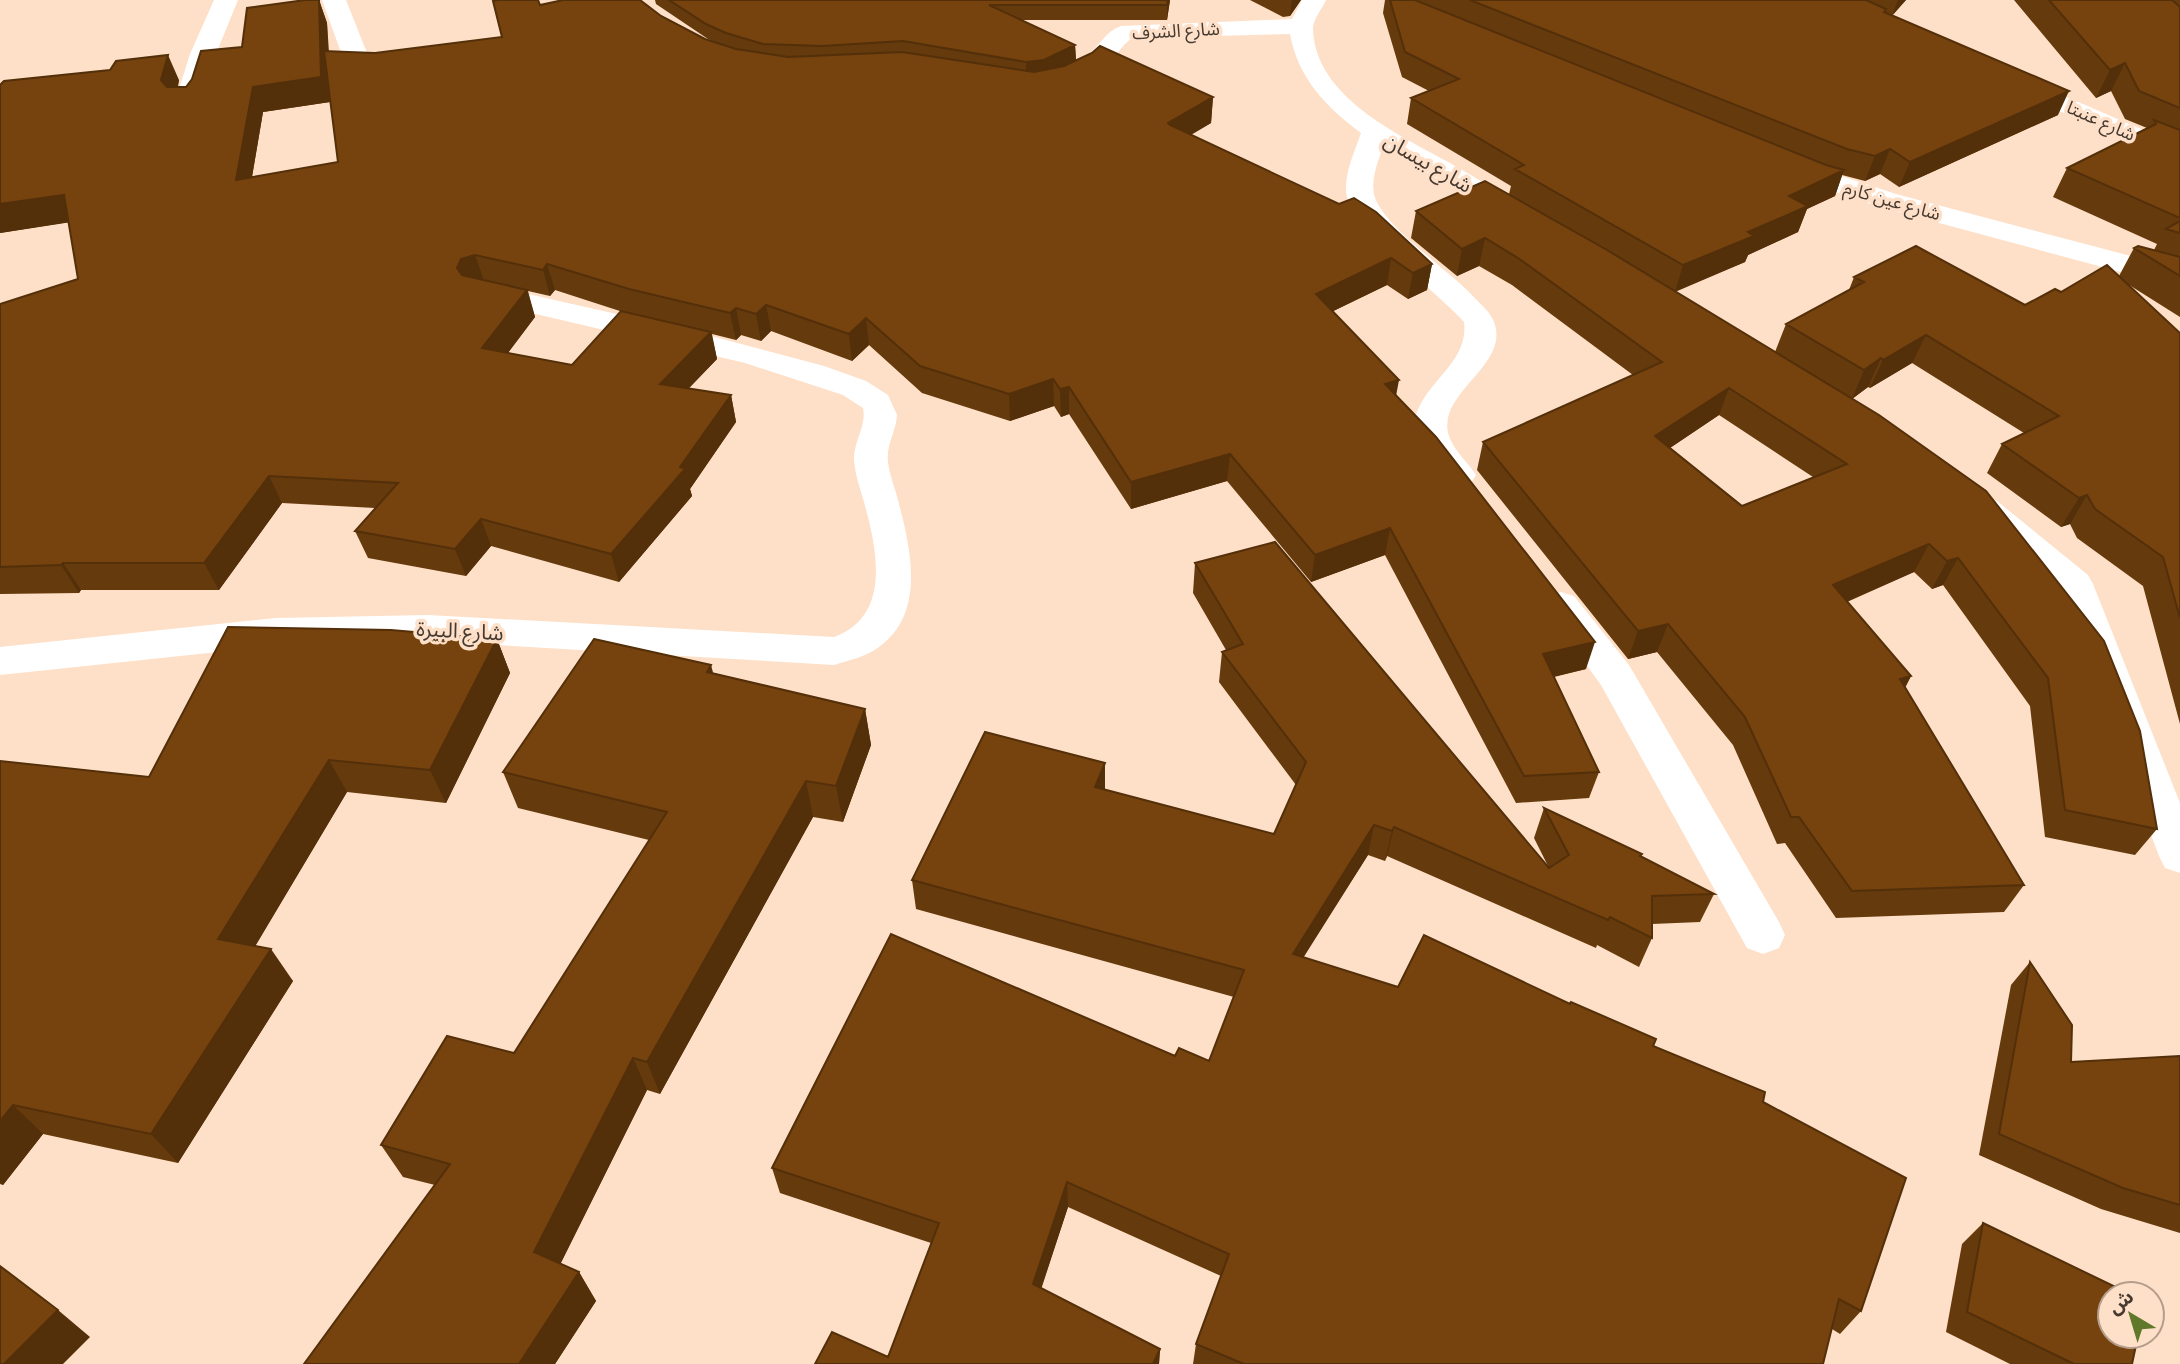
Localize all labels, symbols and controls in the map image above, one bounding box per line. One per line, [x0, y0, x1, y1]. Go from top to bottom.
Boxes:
street label: شارع الشرف [1132, 18, 1221, 47]
street label: شارع عنبتا [2062, 96, 2139, 149]
street label: شارع بيسان [1378, 127, 1477, 200]
street label: شارع عين كارم [1840, 177, 1943, 228]
street label: شارع البيرة [416, 616, 504, 648]
north arrow [2096, 1280, 2166, 1350]
text: ش [2104, 1285, 2138, 1319]

